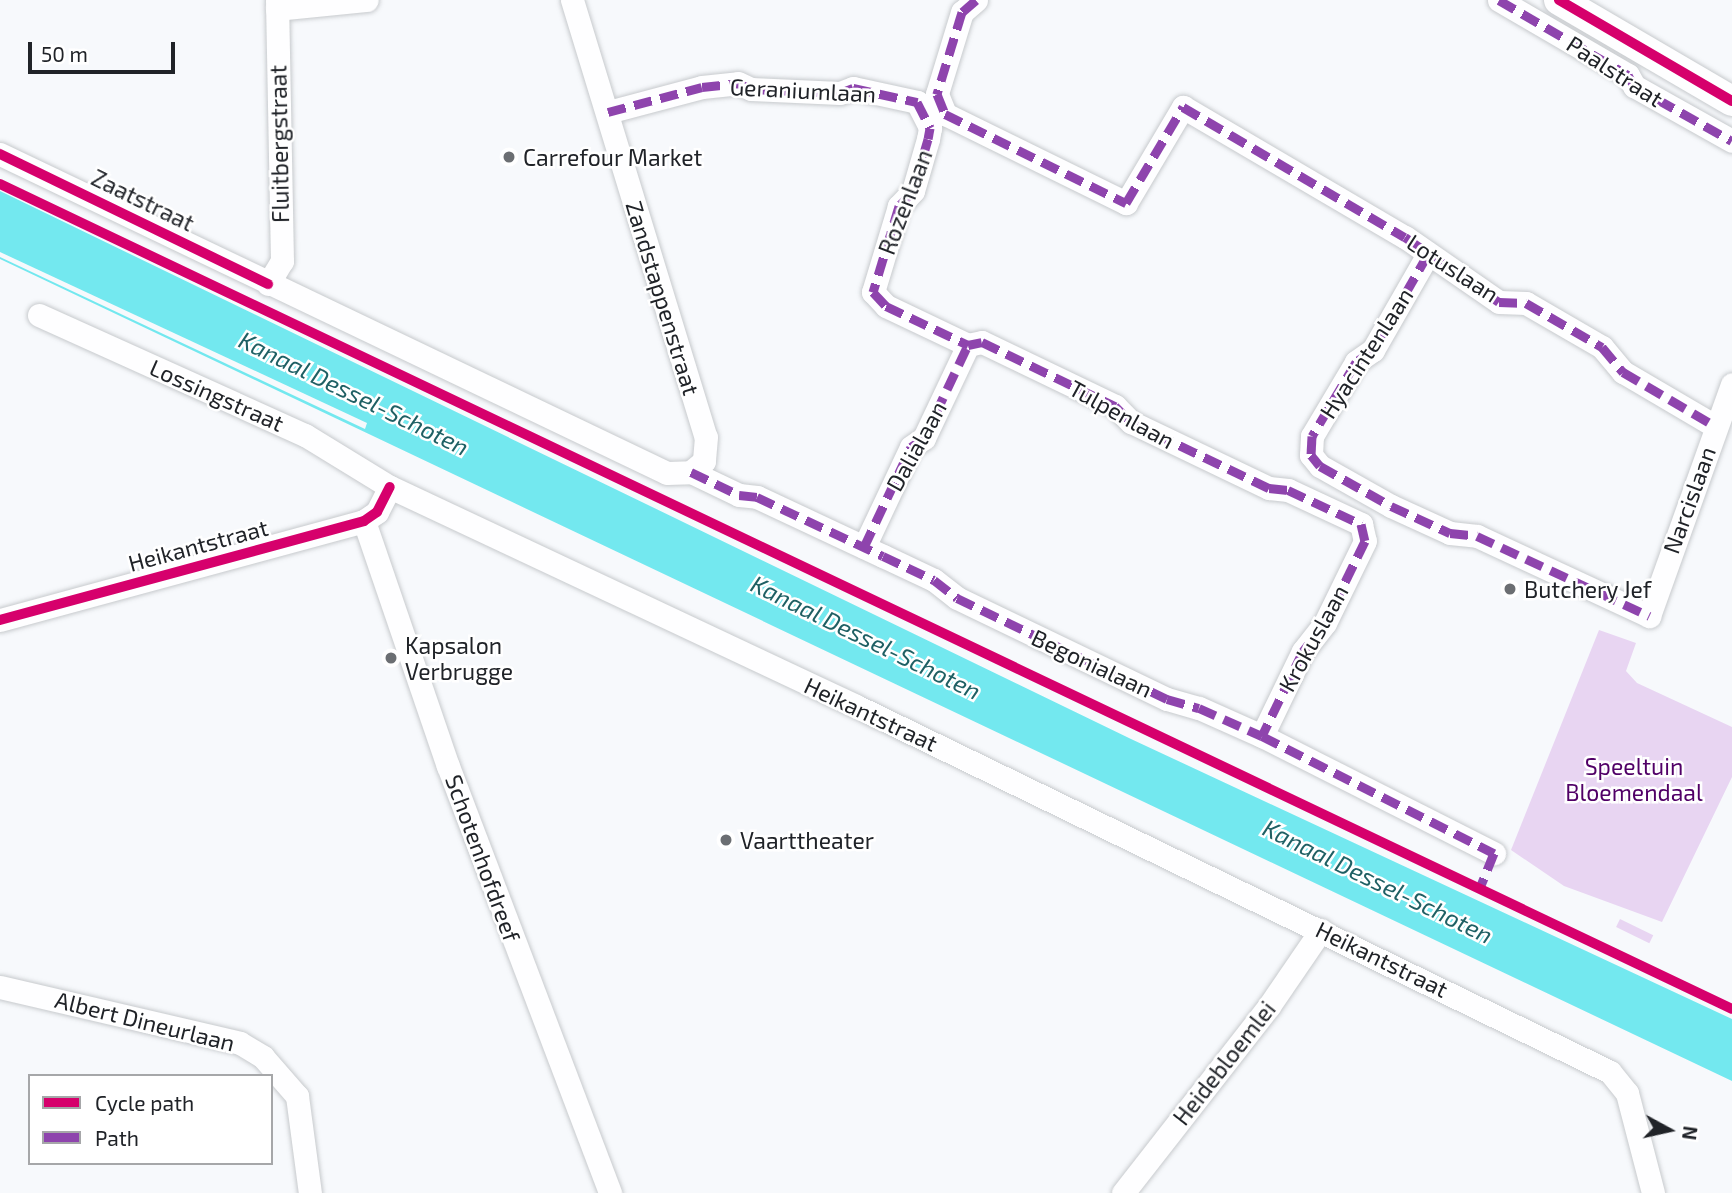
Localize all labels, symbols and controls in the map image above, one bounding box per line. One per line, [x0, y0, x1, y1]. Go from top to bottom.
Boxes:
scale bar [32, 28, 178, 72]
street label: Paalstraat [1562, 30, 1668, 112]
text: 50 m [41, 41, 88, 66]
street label: Fluitbergstraat [264, 65, 294, 223]
street label: Geraniumlaan [729, 72, 877, 108]
place label: Carrefour Market [523, 143, 703, 171]
street label: Rozenlaan [872, 146, 938, 258]
marker: Carrefour Market [501, 149, 517, 165]
street label: Zaatstraat [87, 163, 199, 237]
street label: Zandstappenstraat [620, 198, 706, 398]
street label: Lotuslaan [1402, 228, 1504, 308]
street label: Hyacintenlaan [1314, 282, 1418, 424]
water label: Kanaal Dessel-Schoten [234, 325, 474, 461]
street label: Lossingstraat [146, 353, 288, 437]
street label: Tulpenlaan [1065, 374, 1179, 454]
street label: Dalialaan [880, 396, 952, 496]
street label: Narcislaan [1657, 443, 1721, 557]
street label: Heikantstraat [125, 513, 271, 577]
water label: Kanaal Dessel-Schoten [746, 569, 986, 705]
place label: Butchery Jef [1524, 575, 1653, 603]
street label: Krokuslaan [1272, 580, 1354, 696]
marker: Butchery Jef [1502, 581, 1518, 597]
street label: Begonialaan [1027, 623, 1157, 703]
place label: Kapsalon Verbrugge [405, 631, 513, 685]
marker: Kapsalon Verbrugge [383, 650, 399, 666]
street label: Heikantstraat [800, 671, 942, 757]
park label: Speeltuin Bloemendaal [1565, 752, 1703, 806]
street label: Schotenhofdreef [440, 771, 526, 945]
water label: Kanaal Dessel-Schoten [1258, 813, 1498, 949]
place label: Vaarttheater [740, 826, 874, 854]
marker: Vaarttheater [718, 832, 734, 848]
street label: Heikantstraat [1311, 915, 1453, 1003]
street label: Albert Dineurlaan [52, 985, 238, 1057]
street label: Heidebloemlei [1167, 996, 1281, 1130]
legend [28, 1074, 273, 1165]
text: Cycle path [95, 1090, 194, 1115]
north arrow [1634, 1095, 1704, 1165]
text: Path [95, 1125, 139, 1150]
text: N [1678, 1125, 1703, 1141]

